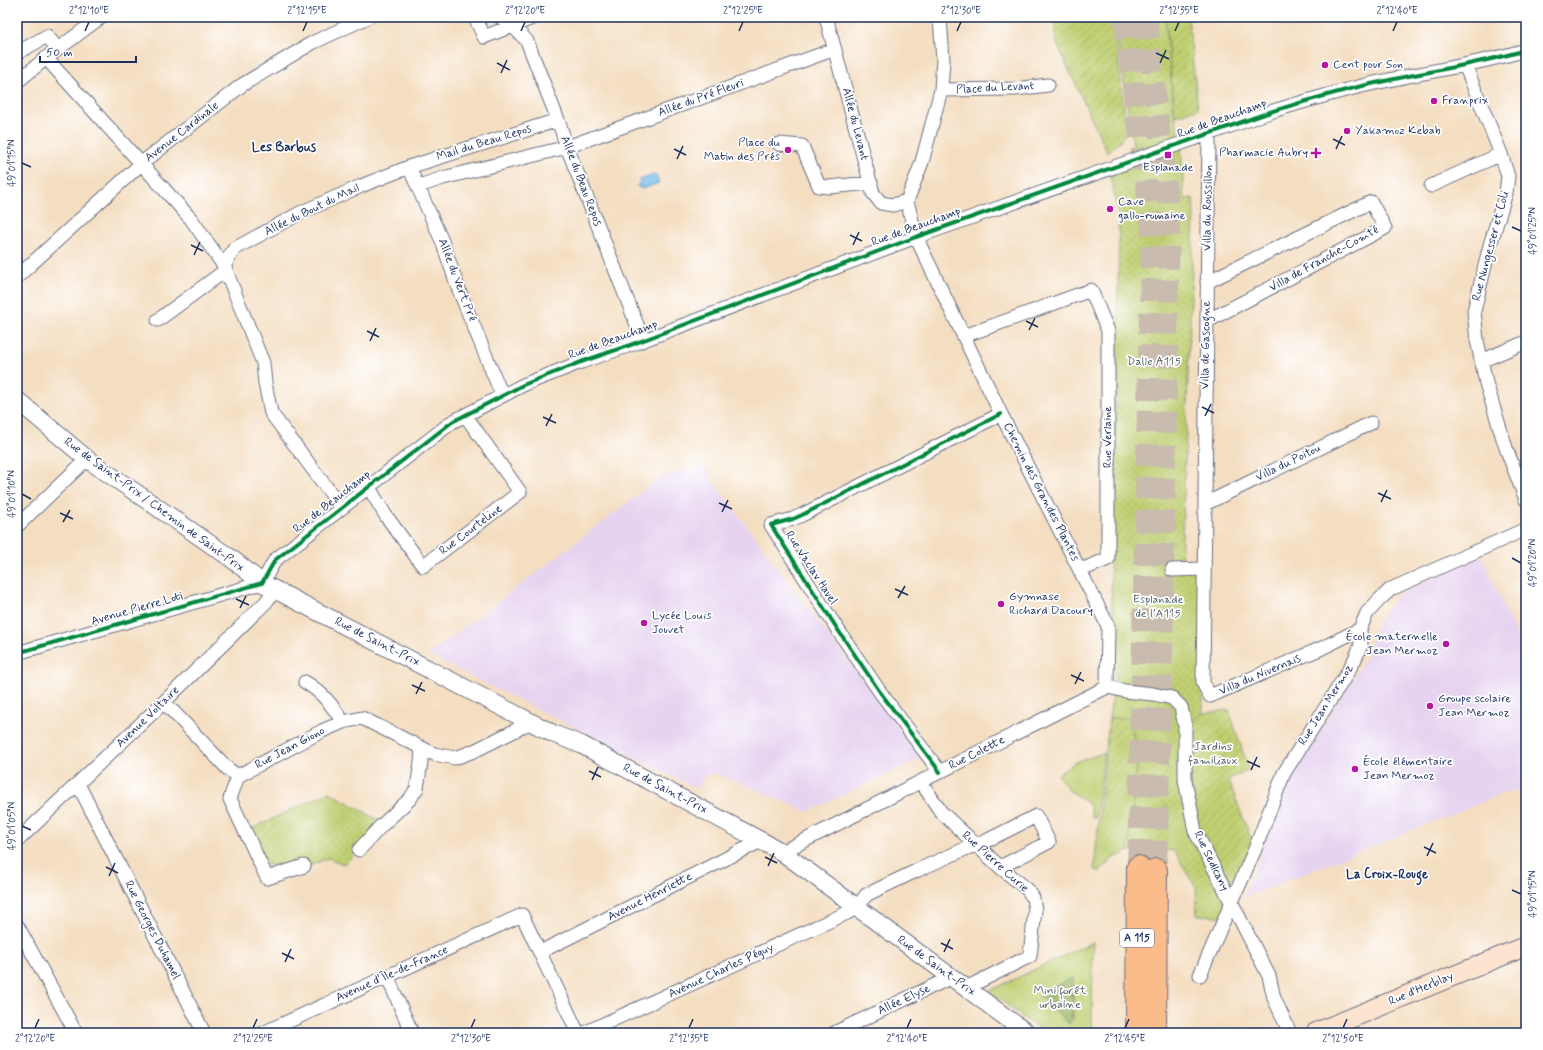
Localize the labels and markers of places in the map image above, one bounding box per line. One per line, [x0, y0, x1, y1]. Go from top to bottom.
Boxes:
place label: Cent pour Son [1333, 57, 1403, 73]
marker: Cent pour Son [1320, 60, 1330, 70]
place label: Franprix [1442, 93, 1489, 109]
marker: Franprix [1429, 96, 1439, 106]
place label: Yakamoz Kebab [1355, 123, 1441, 139]
marker: Yakamoz Kebab [1342, 126, 1352, 136]
place label: Place du Matin des Prés [704, 135, 781, 165]
marker: Place du Matin des Prés [783, 145, 793, 155]
place label: Pharmacie Aubry [1219, 145, 1308, 161]
marker: Pharmacie Aubry [1311, 148, 1321, 158]
marker: Esplanade [1163, 150, 1173, 160]
place label: Esplanade [1143, 160, 1193, 176]
place label: Cave gallo-romaine [1118, 194, 1186, 224]
marker: Cave gallo-romaine [1105, 204, 1115, 214]
place label: Gymnase Richard Dacoury [1009, 589, 1093, 619]
marker: Gymnase Richard Dacoury [996, 599, 1006, 609]
place label: Lycée Louis Jouvet [652, 608, 712, 638]
marker: Lycée Louis Jouvet [639, 618, 649, 628]
place label: École maternelle Jean Mermoz [1346, 629, 1438, 659]
marker: École maternelle Jean Mermoz [1441, 639, 1451, 649]
place label: Groupe scolaire Jean Mermoz [1438, 691, 1512, 721]
marker: Groupe scolaire Jean Mermoz [1425, 701, 1435, 711]
place label: École élémentaire Jean Mermoz [1363, 754, 1453, 784]
marker: École élémentaire Jean Mermoz [1350, 764, 1360, 774]

